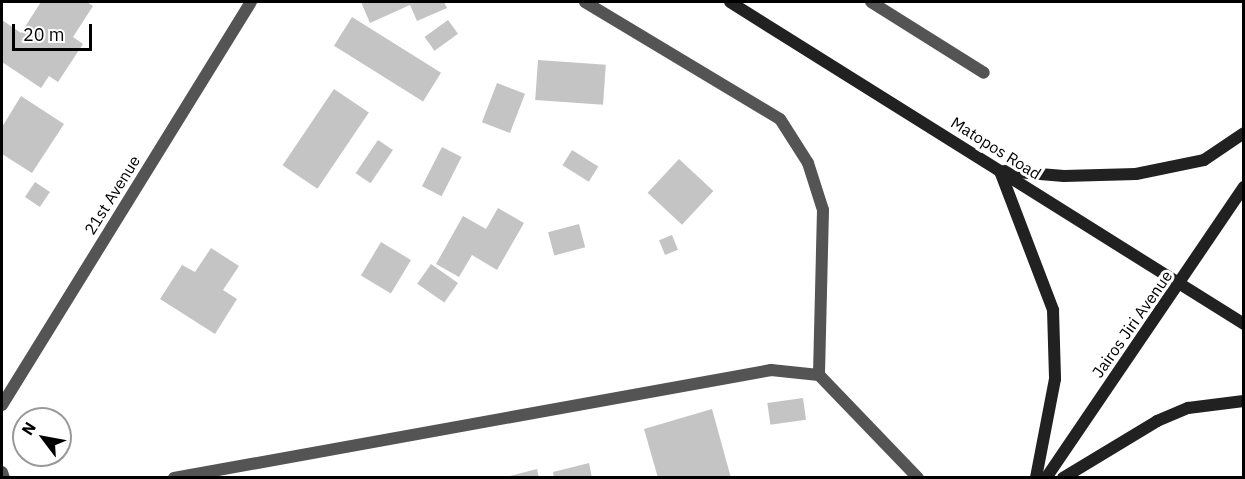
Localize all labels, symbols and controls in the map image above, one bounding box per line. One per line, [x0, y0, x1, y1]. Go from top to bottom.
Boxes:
scale bar [15, 12, 94, 50]
text: 20 m [23, 23, 65, 46]
street label: Matopos Road [947, 113, 1045, 183]
street label: 21st Avenue [80, 152, 144, 238]
street label: Jairos Jiri Avenue [1088, 267, 1176, 381]
north arrow [12, 407, 72, 467]
text: N [17, 418, 40, 439]

